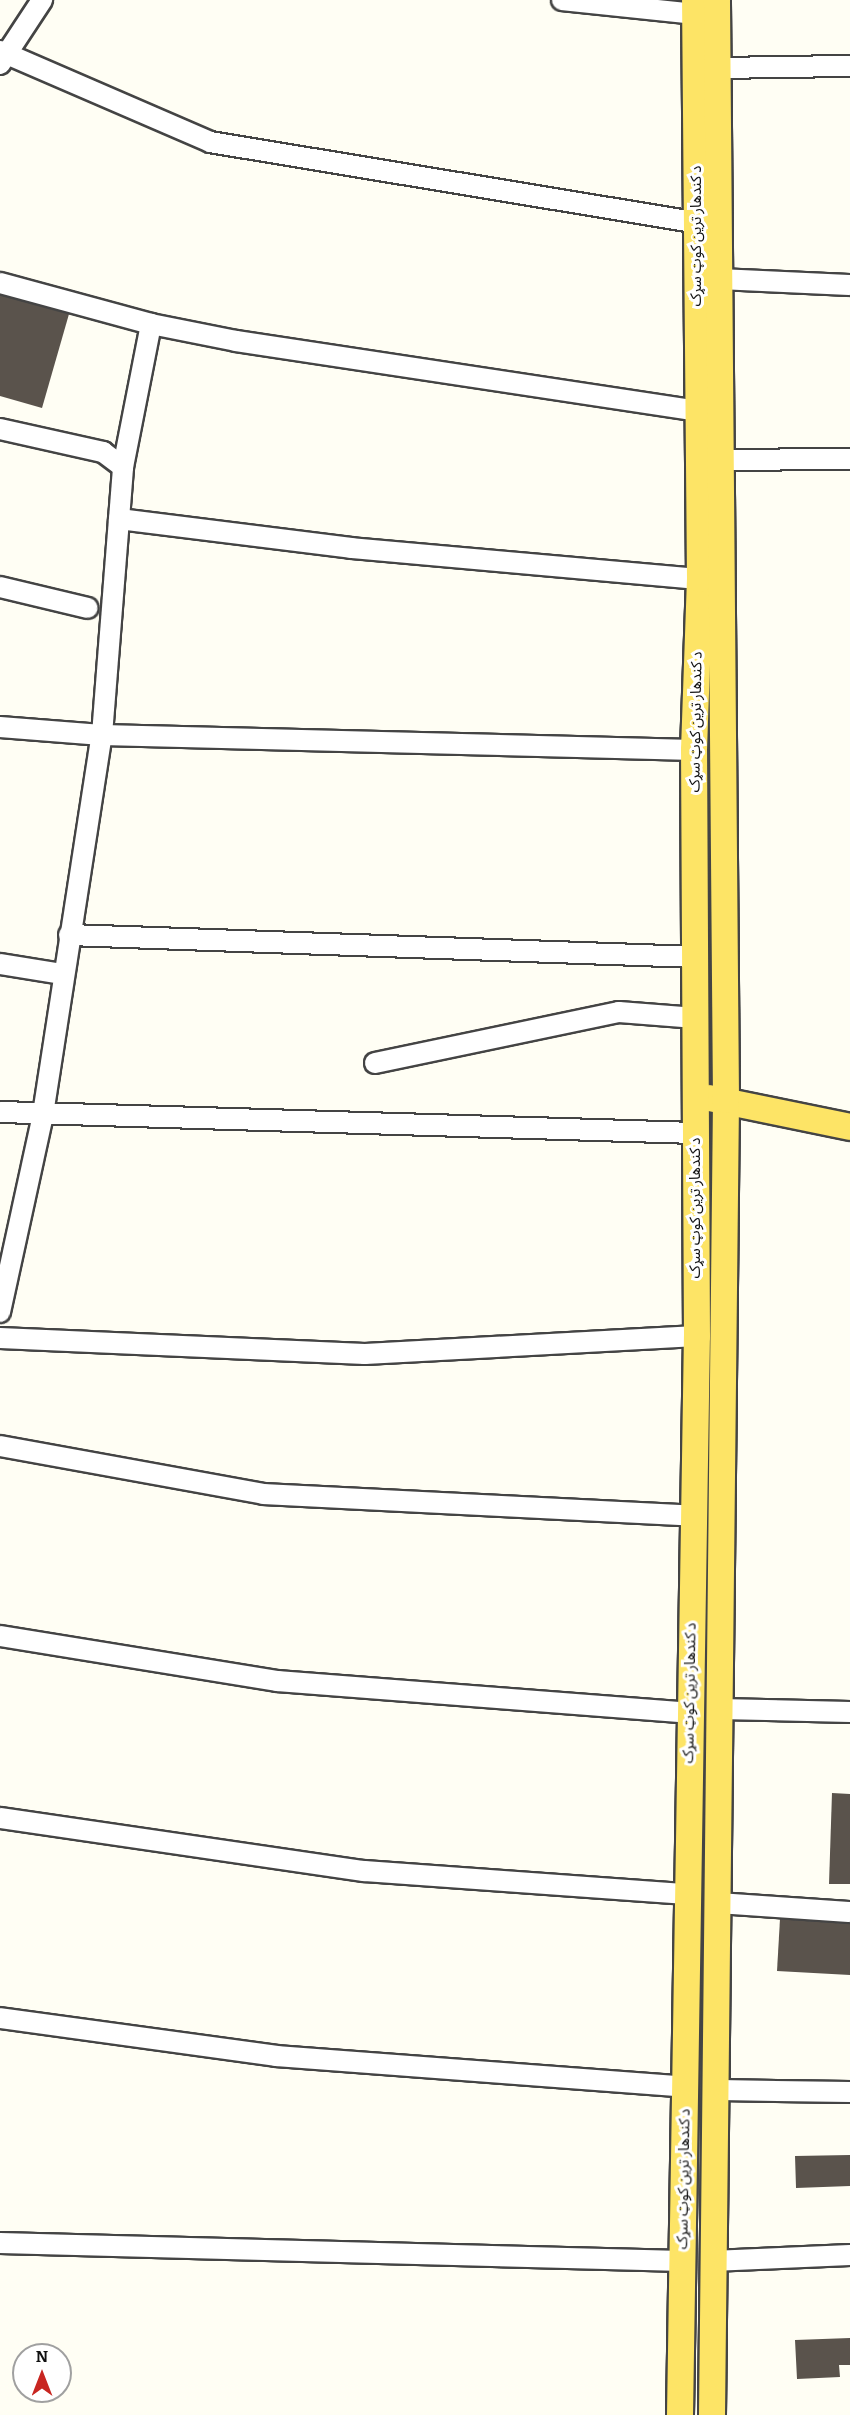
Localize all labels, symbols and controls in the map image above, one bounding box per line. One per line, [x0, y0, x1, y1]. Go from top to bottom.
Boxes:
street label: د کندهار ترين کوټ سړک [688, 166, 706, 306]
street label: د کندهار ترين کوټ سړک [686, 651, 706, 793]
street label: د کندهار ترين کوټ سړک [687, 1138, 705, 1278]
street label: د کندهار ترين کوټ سړک [680, 1622, 700, 1764]
street label: د کندهار ترين کوټ سړک [674, 2108, 694, 2250]
north arrow [12, 2343, 72, 2403]
text: N [36, 2347, 48, 2366]

